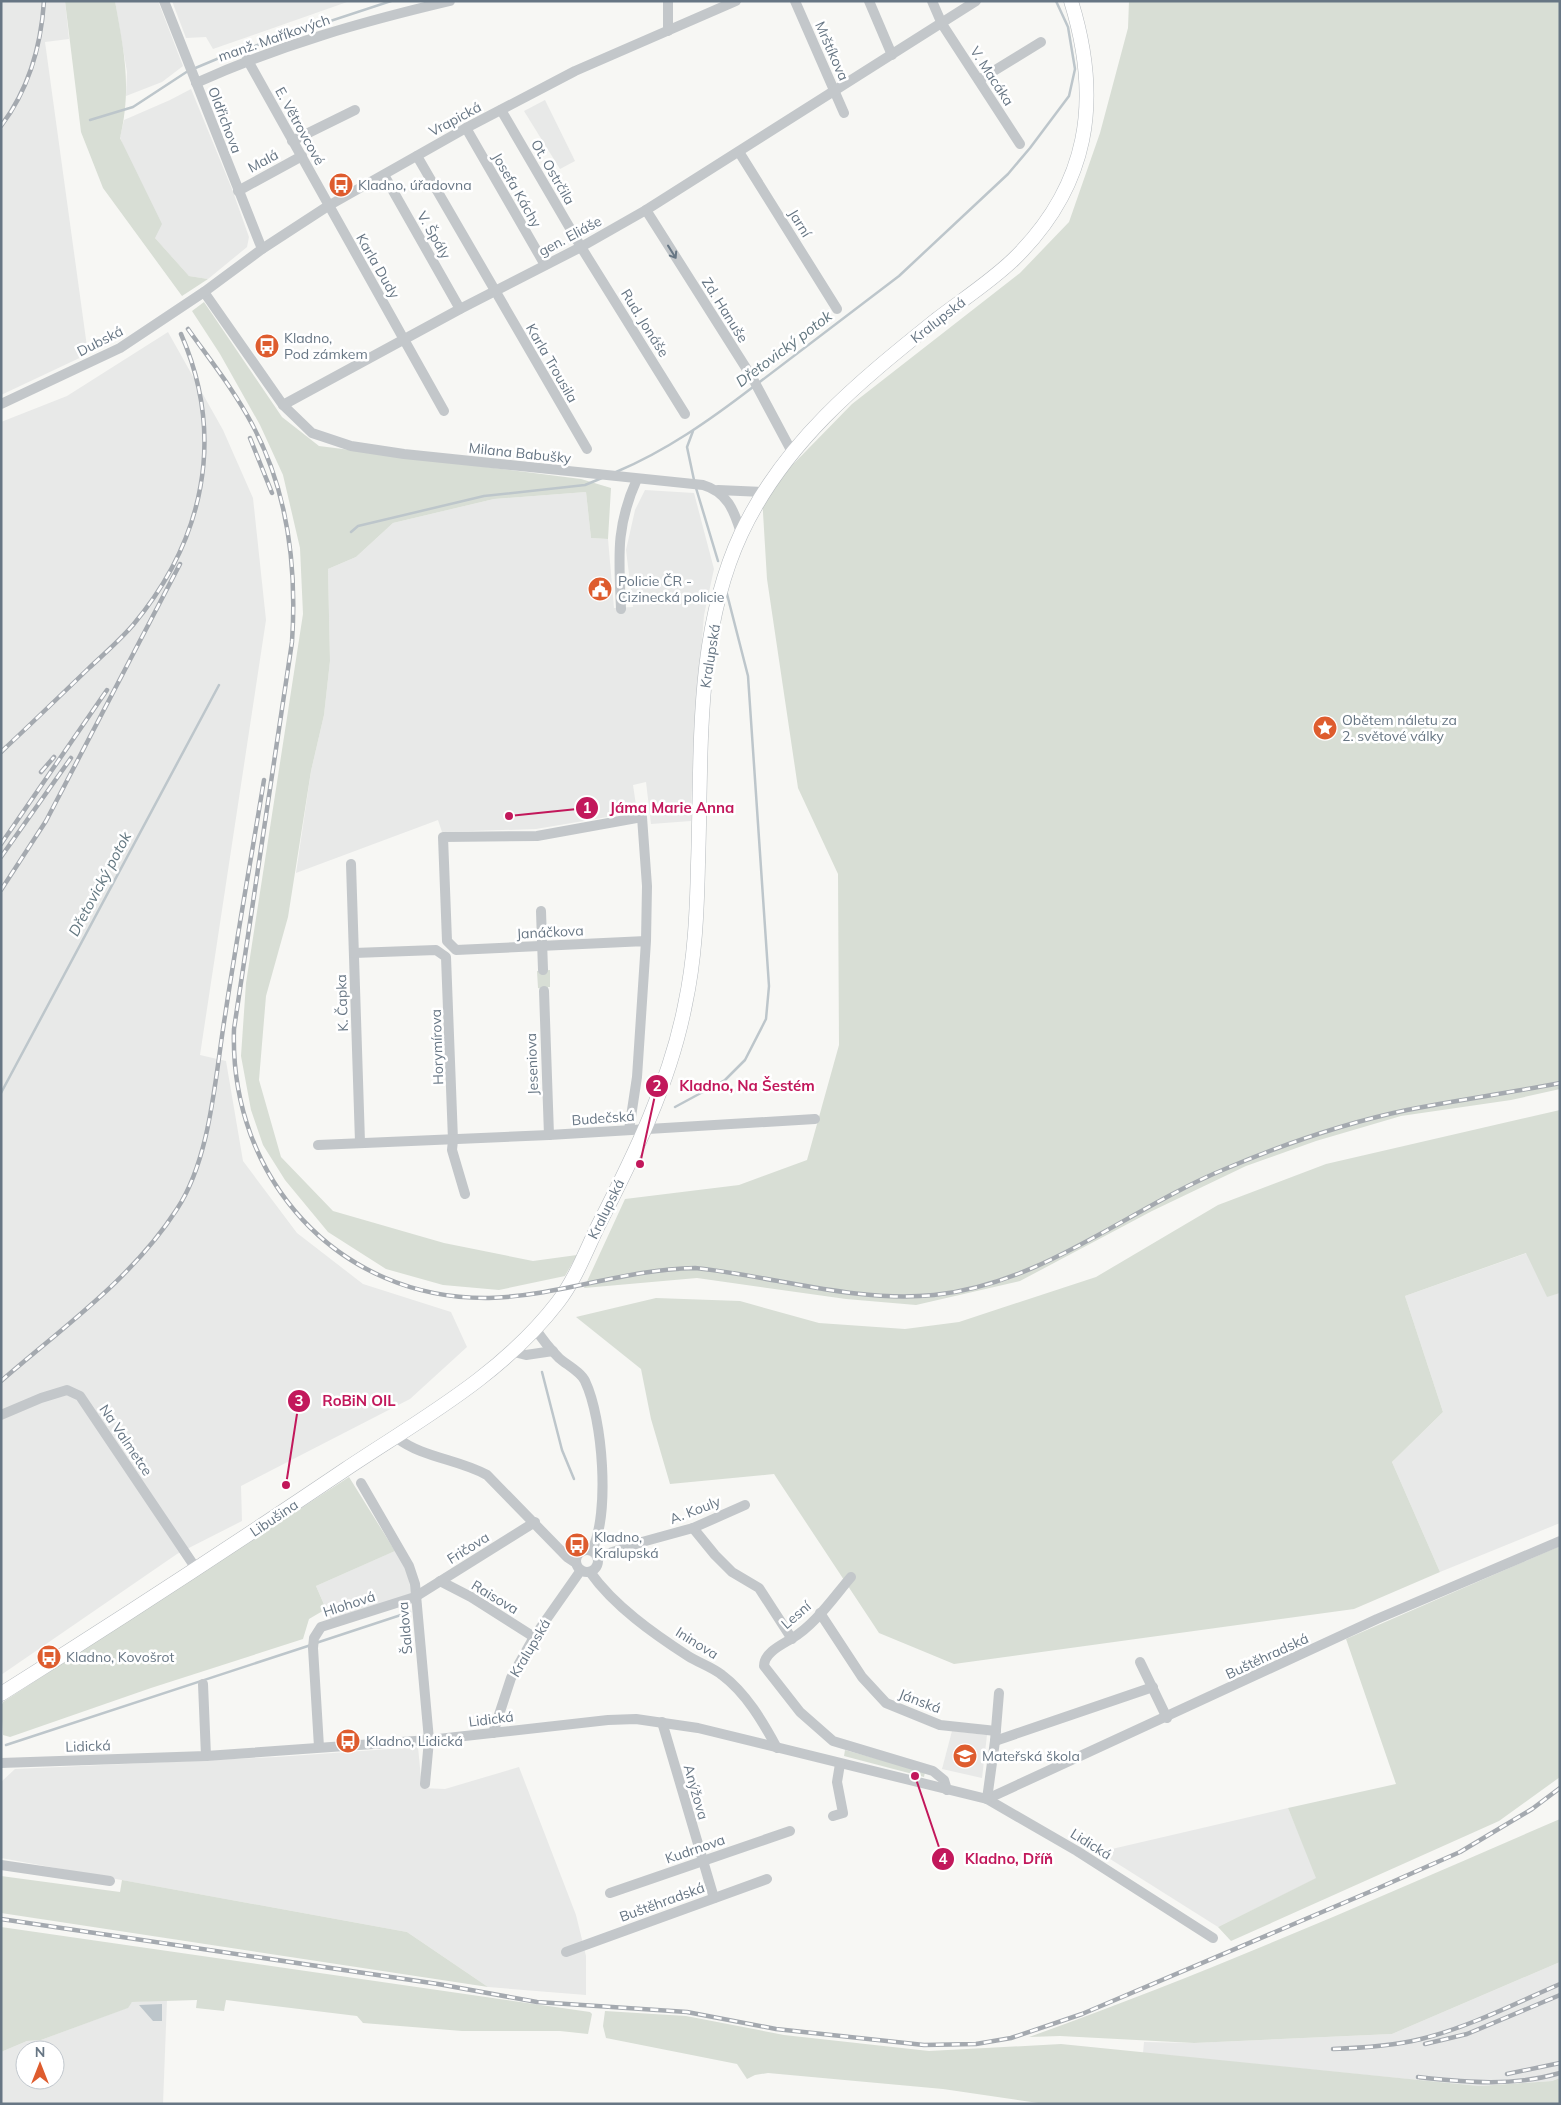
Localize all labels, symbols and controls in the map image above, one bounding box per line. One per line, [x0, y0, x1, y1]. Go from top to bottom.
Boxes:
street label: manž. Maříkových [216, 10, 332, 66]
street label: Mrštíkova [811, 19, 853, 83]
street label: V. Macáka [966, 43, 1018, 109]
street label: Oldřichova [204, 84, 246, 156]
street label: E. Větrovcové [271, 84, 329, 168]
street label: Vrapická [426, 98, 484, 140]
street label: Ot. Ostrčila [527, 136, 579, 208]
street label: Malá [245, 146, 281, 176]
street label: Josefa Káchy [488, 149, 546, 231]
bus stop icon: Kladno, úřadovna [328, 172, 354, 198]
place label: Kladno, úřadovna [358, 176, 472, 194]
street label: Jarní [785, 206, 816, 241]
street label: V. Špály [413, 208, 455, 263]
street label: gen. Eliáše [535, 212, 605, 260]
street label: Karla Dudy [352, 230, 404, 302]
one-way arrow [667, 244, 677, 258]
street label: Zd. Hanuše [698, 274, 752, 346]
street label: Rud. Jonáše [617, 286, 673, 360]
street label: Kralupská [907, 293, 969, 347]
water label: Dřetovický potok [732, 305, 837, 391]
street label: Karla Trousila [522, 320, 582, 406]
street label: Dubská [74, 322, 126, 360]
place label: Kladno, Pod zámkem [284, 329, 368, 363]
bus stop icon: Kladno, Pod zámkem [254, 333, 280, 359]
street label: Milana Babušky [468, 439, 573, 467]
place label: Policie ČR - Cizinecká policie [618, 572, 724, 606]
public building icon: Policie ČR - Cizinecká policie [587, 576, 613, 602]
street label: Kralupská [696, 623, 724, 689]
place label: Obětem náletu za 2. světové války [1342, 711, 1457, 745]
place icon: Obětem náletu za 2. světové války [1312, 715, 1338, 741]
callout: Jáma Marie Anna [575, 793, 744, 823]
text: 1 [582, 798, 592, 817]
text: Jáma Marie Anna [610, 798, 734, 817]
water label: Dřetovický potok [64, 827, 136, 939]
street label: Janáčkova [516, 921, 584, 943]
street label: K. Čapka [332, 974, 352, 1032]
street label: Horymírova [427, 1009, 447, 1085]
street label: Jeseniova [522, 1033, 542, 1095]
callout: Kladno, Na Šestém [645, 1071, 825, 1101]
text: 2 [652, 1076, 662, 1095]
text: Kladno, Na Šestém [679, 1076, 815, 1095]
street label: Budečská [571, 1107, 635, 1129]
street label: Kralupská [584, 1176, 628, 1242]
callout: RoBiN OIL [287, 1386, 405, 1416]
text: 3 [294, 1391, 304, 1410]
text: RoBiN OIL [322, 1391, 396, 1410]
street label: Na Valmetce [96, 1401, 156, 1479]
street label: A. Kouly [667, 1492, 723, 1528]
street label: Libušina [246, 1495, 302, 1541]
street label: Fričova [444, 1528, 492, 1568]
place label: Kladno, Kralupská [594, 1528, 659, 1562]
bus stop icon: Kladno, Kralupská [564, 1532, 590, 1558]
street label: Raisova [468, 1576, 522, 1618]
street label: Hlohová [321, 1587, 377, 1621]
street label: Lesní [777, 1597, 815, 1633]
street label: Šaldova [394, 1601, 416, 1655]
street label: Kralupská [506, 1616, 554, 1680]
street label: Ininova [672, 1623, 722, 1663]
street label: Buštěhradská [1223, 1629, 1311, 1683]
bus stop icon: Kladno, Kovošrot [36, 1644, 62, 1670]
place label: Kladno, Kovošrot [66, 1648, 175, 1666]
street label: Jánská [896, 1685, 944, 1717]
street label: Lidická [467, 1707, 515, 1731]
bus stop icon: Kladno, Lidická [335, 1728, 361, 1754]
place label: Kladno, Lidická [366, 1732, 463, 1750]
street label: Lidická [65, 1736, 111, 1756]
school or university icon: Mateřská škola [952, 1743, 978, 1769]
place label: Mateřská škola [982, 1747, 1080, 1765]
street label: Anýžova [680, 1762, 712, 1822]
street label: Lidická [1067, 1824, 1115, 1864]
street label: Kudrnova [663, 1830, 727, 1868]
callout: Kladno, Dříň [930, 1844, 1064, 1874]
text: 4 [938, 1849, 948, 1868]
text: Kladno, Dříň [965, 1849, 1053, 1868]
street label: Buštěhradská [617, 1878, 707, 1926]
north arrow [15, 2040, 65, 2090]
text: N [35, 2043, 45, 2061]

